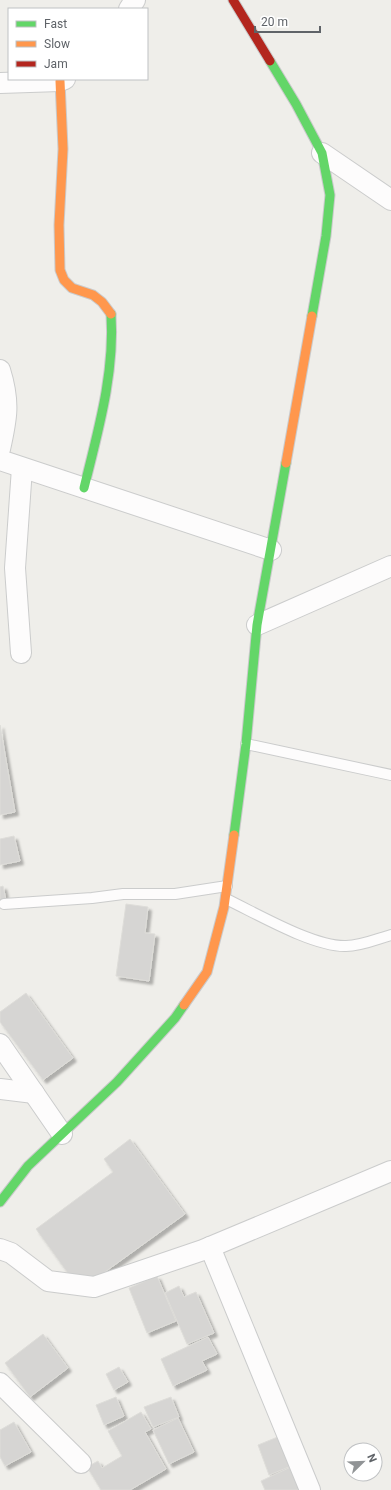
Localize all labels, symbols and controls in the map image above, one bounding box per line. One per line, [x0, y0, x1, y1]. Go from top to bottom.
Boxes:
legend [8, 8, 148, 80]
scale bar [255, 8, 320, 34]
text: 20 m [261, 15, 288, 29]
text: Fast [44, 17, 67, 31]
text: Slow [44, 37, 70, 51]
text: Jam [44, 57, 68, 71]
north arrow [343, 1442, 383, 1482]
text: N [364, 1452, 379, 1465]

